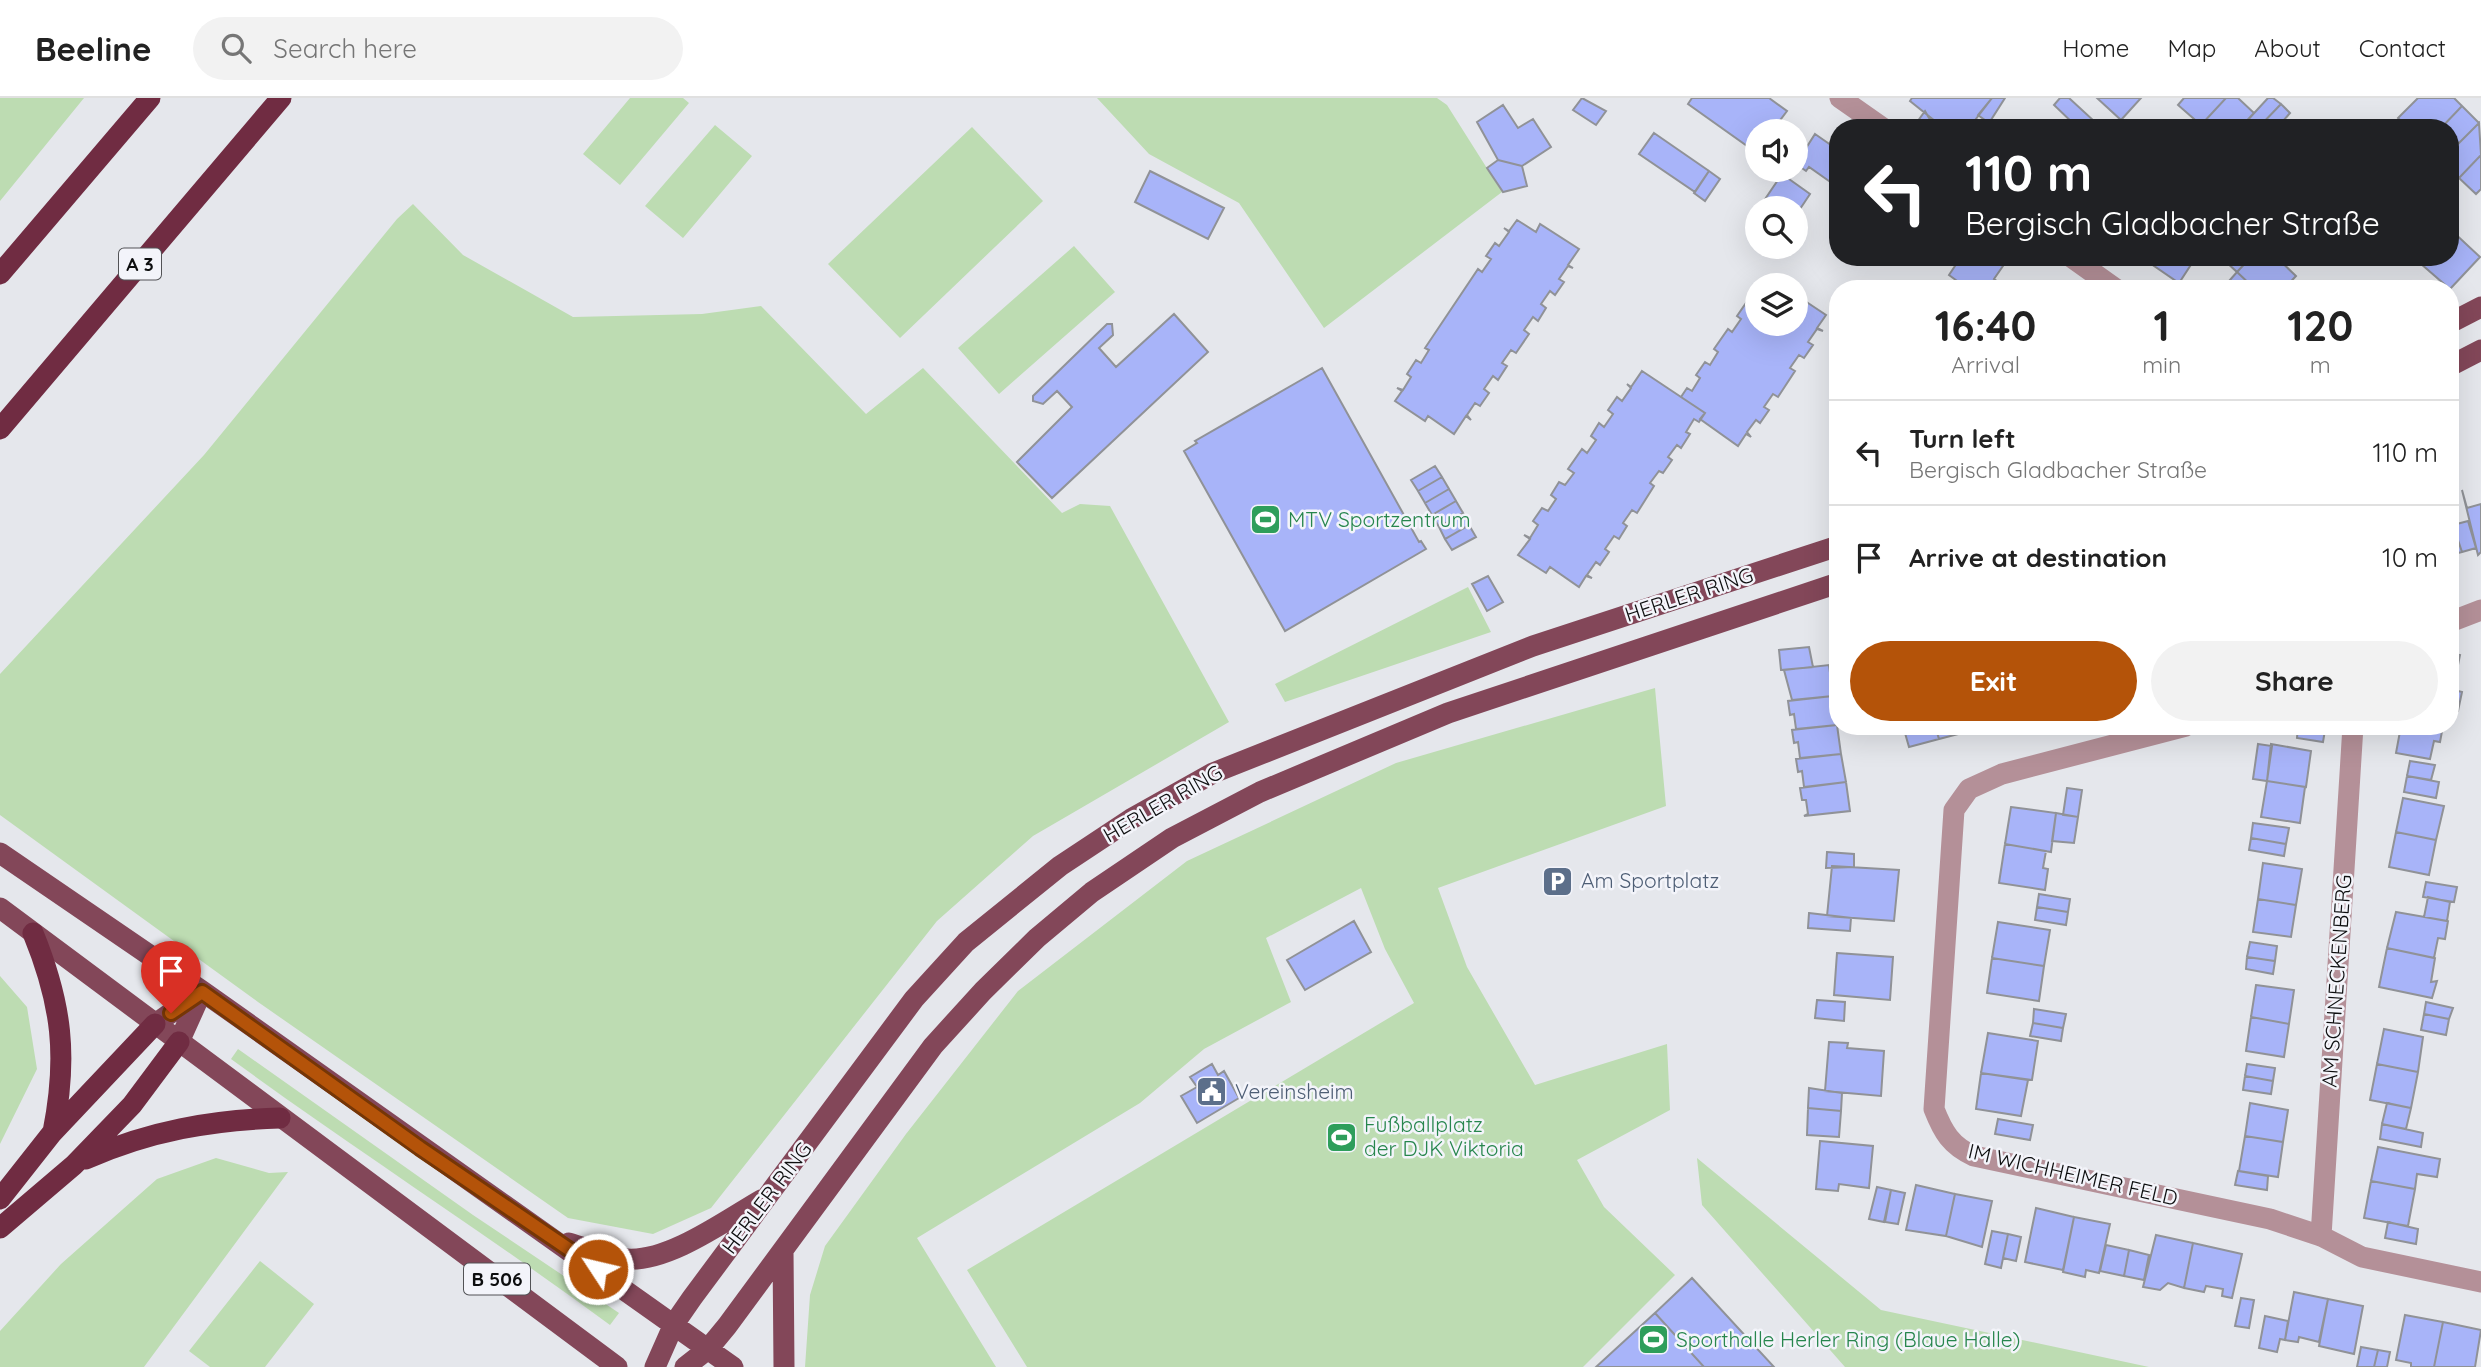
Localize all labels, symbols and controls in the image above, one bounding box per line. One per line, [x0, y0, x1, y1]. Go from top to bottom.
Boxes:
search box [193, 17, 683, 80]
text: Beeline [35, 28, 151, 69]
icon: search [217, 29, 255, 67]
text: Search here [273, 32, 417, 65]
text: Home [2062, 33, 2129, 63]
text: Map [2167, 33, 2216, 63]
text: About [2254, 33, 2321, 63]
text: Contact [2359, 33, 2446, 63]
map controls [1745, 119, 1808, 336]
button: sound [1745, 119, 1808, 182]
text: 110 m [1965, 142, 2092, 203]
icon: left [1850, 147, 1941, 238]
button: search [1745, 196, 1808, 259]
text: Bergisch Gladbacher Straße [1965, 203, 2380, 243]
road number: A 3 [119, 248, 161, 280]
button: layers [1745, 273, 1808, 336]
text: 16:40 [1935, 299, 2036, 352]
text: 1 [2154, 299, 2170, 352]
text: 120 [2287, 299, 2353, 352]
text: Arrival [1951, 350, 2020, 379]
text: min [2142, 350, 2181, 379]
text: m [2310, 350, 2331, 379]
text: Turn left [1909, 422, 2016, 455]
icon: left [1850, 434, 1888, 472]
text: 110 m [2372, 436, 2438, 469]
text: Bergisch Gladbacher Straße [1909, 455, 2207, 484]
sports icon: MTV Sportzentrum [1248, 503, 1282, 537]
place label: MTV Sportzentrum [1288, 506, 1471, 532]
icon: arrive [1850, 539, 1888, 577]
text: Arrive at destination [1909, 541, 2167, 574]
text: 10 m [2382, 541, 2438, 574]
street label: HERLER RING [1621, 561, 1756, 627]
button: Exit [1850, 641, 2137, 721]
button: Share [2151, 641, 2438, 721]
street label: HERLER RING [1098, 759, 1227, 848]
parking icon: Am Sportplatz [1541, 864, 1575, 898]
place label: Am Sportplatz [1581, 867, 1719, 893]
street label: AM SCHNECKENBERG [2316, 873, 2356, 1088]
pin [141, 941, 201, 1013]
icon: arrive [152, 952, 190, 990]
public building icon: Vereinsheim [1195, 1075, 1229, 1109]
place label: Vereinsheim [1235, 1078, 1354, 1104]
place label: Fußballplatz der DJK Viktoria [1364, 1111, 1524, 1161]
sports icon: Fußballplatz der DJK Viktoria [1324, 1120, 1358, 1154]
street label: HERLER RING [716, 1136, 817, 1258]
street label: IM WICHHEIMER FELD [1966, 1137, 2181, 1211]
position arrow [561, 1232, 635, 1306]
road number: B 506 [464, 1264, 530, 1294]
sports icon: Sporthalle Herler Ring (Blaue Halle) [1636, 1323, 1670, 1357]
place label: Sporthalle Herler Ring (Blaue Halle) [1676, 1326, 2020, 1352]

